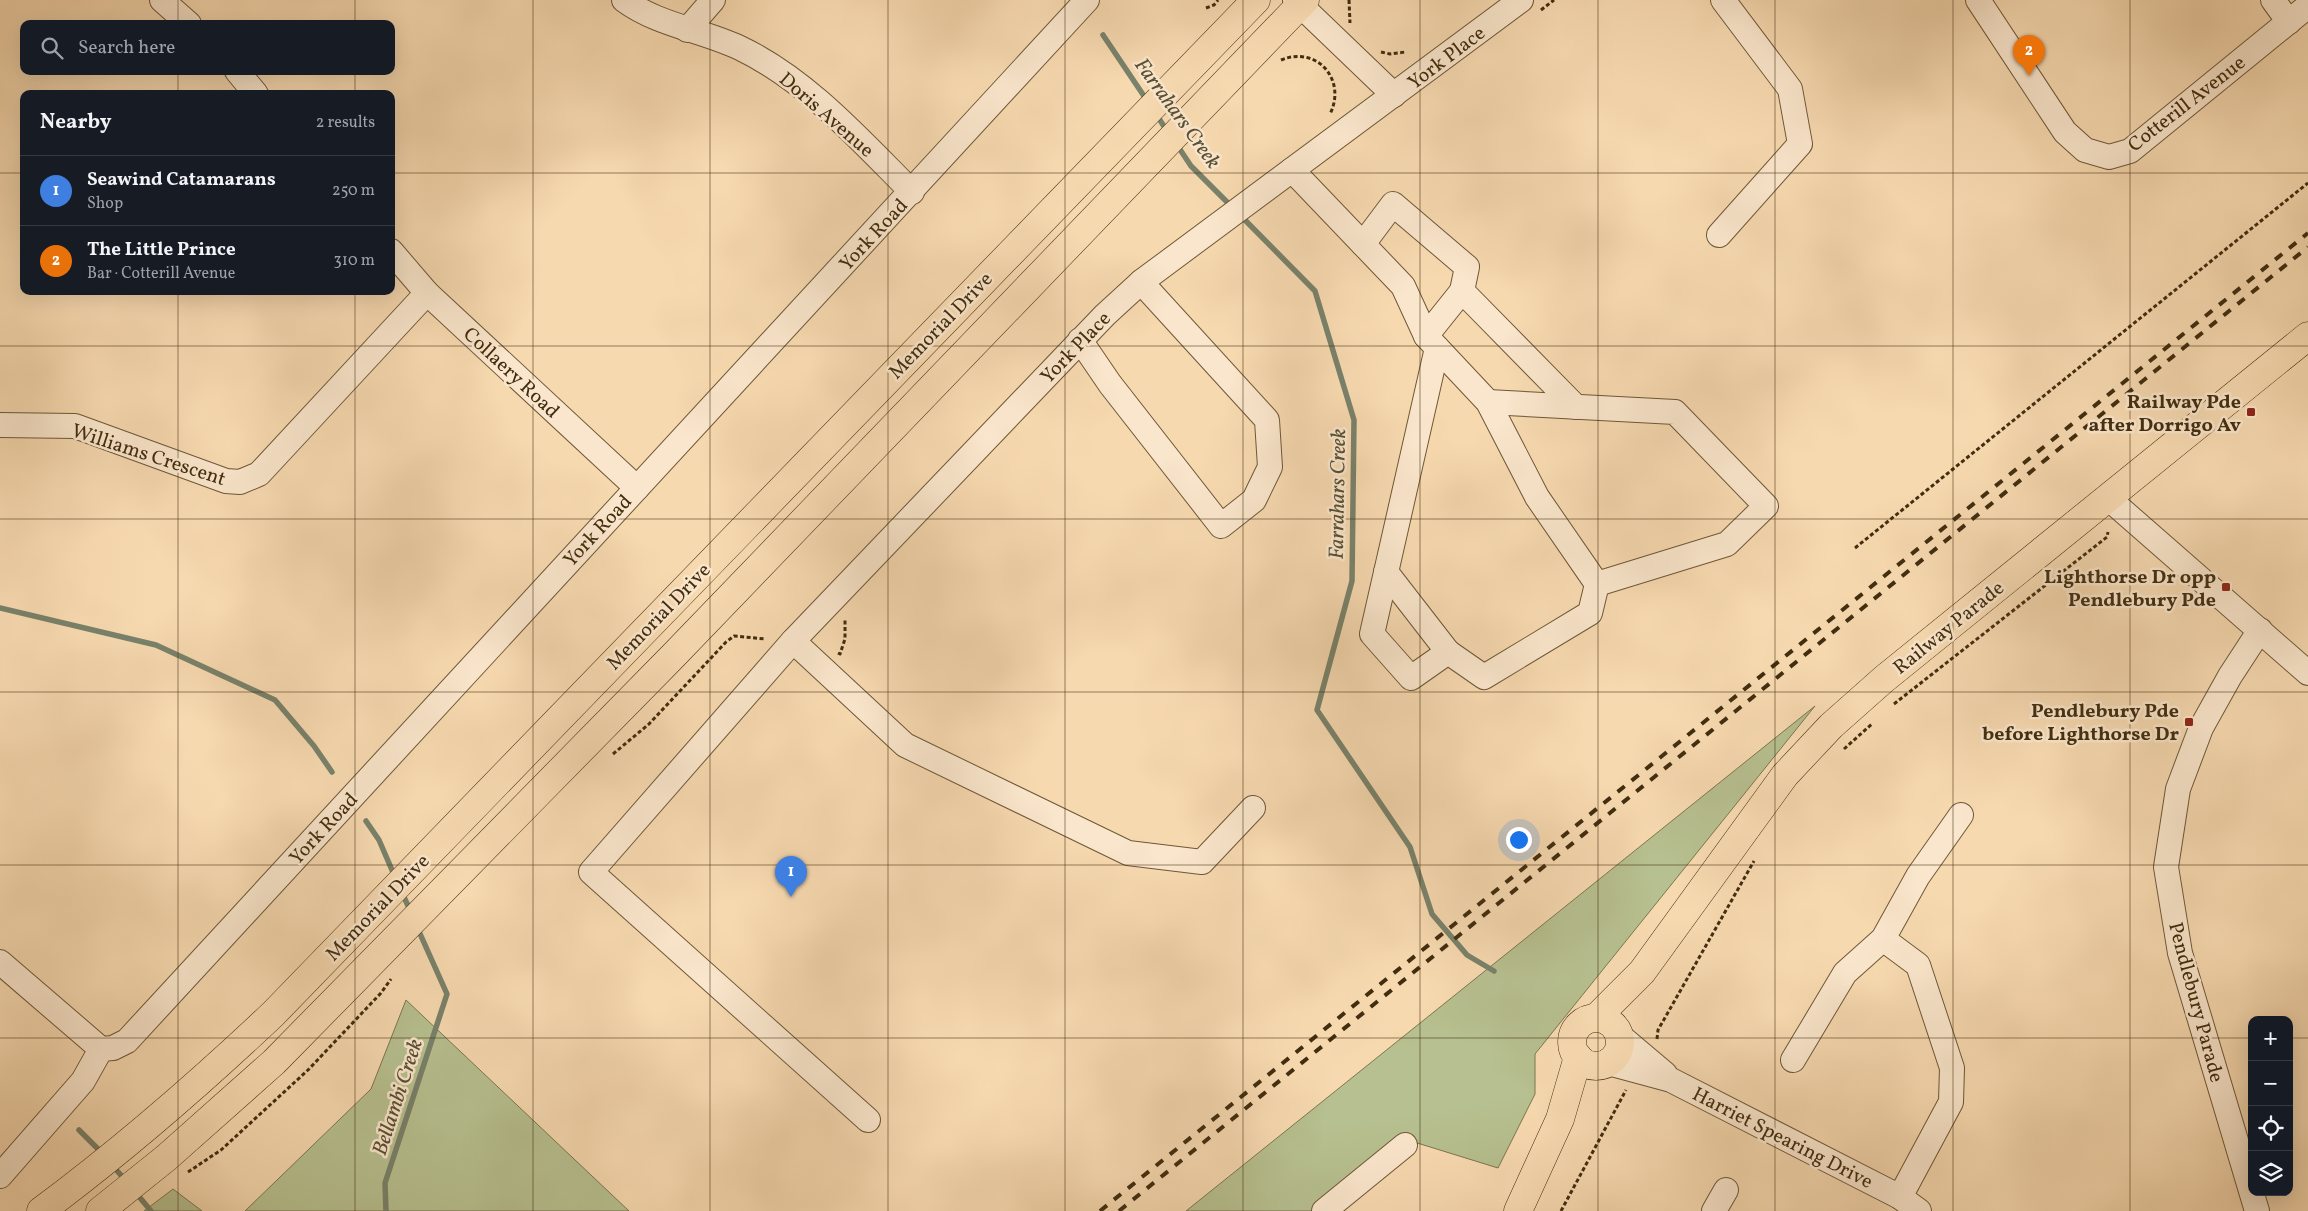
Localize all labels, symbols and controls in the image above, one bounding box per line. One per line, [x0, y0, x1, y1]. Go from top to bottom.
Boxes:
search box [20, 20, 395, 75]
street label: York Place [1403, 20, 1492, 97]
icon: search [38, 34, 66, 62]
text: Search here [78, 35, 175, 61]
pin: 2 [2013, 35, 2045, 76]
street label: Cotterill Avenue [2122, 50, 2252, 160]
water label: Farrahars Creek [1127, 53, 1227, 175]
street label: Doris Avenue [772, 66, 879, 165]
text: Nearby [40, 108, 111, 137]
text: 2 results [316, 112, 375, 134]
text: Seawind Catamarans [87, 167, 276, 193]
text: 1 [53, 180, 59, 202]
text: 250 m [332, 180, 375, 202]
text: Shop [87, 193, 123, 215]
street label: York Road [834, 193, 915, 278]
text: The Little Prince [87, 237, 236, 263]
text: 2 [52, 250, 60, 272]
text: 310 m [334, 250, 375, 272]
text: Bar · Cotterill Avenue [87, 263, 235, 285]
street label: Memorial Drive [883, 267, 1000, 386]
street label: York Place [1035, 306, 1118, 391]
street label: Collaery Road [456, 321, 565, 426]
place label: Railway Pde after Dorrigo Av [2089, 389, 2241, 440]
marker: Railway Pde after Dorrigo Av [2245, 406, 2257, 418]
street label: Williams Crescent [68, 418, 229, 494]
water label: Farrahars Creek [1323, 428, 1354, 560]
street label: York Road [558, 489, 639, 574]
street label: Memorial Drive [601, 558, 718, 677]
place label: Lighthorse Dr opp Pendlebury Pde [2044, 564, 2216, 615]
street label: Railway Parade [1888, 575, 2011, 682]
marker: Lighthorse Dr opp Pendlebury Pde [2220, 581, 2232, 593]
place label: Pendlebury Pde before Lighthorse Dr [1982, 698, 2179, 749]
marker: Pendlebury Pde before Lighthorse Dr [2183, 716, 2195, 728]
street label: York Road [284, 787, 365, 872]
your location [1506, 827, 1532, 853]
street label: Memorial Drive [320, 849, 437, 968]
pin: 1 [775, 856, 807, 897]
street label: Pendlebury Parade [2160, 919, 2230, 1086]
map controls [2248, 1016, 2293, 1196]
button: + [2248, 1016, 2293, 1061]
water label: Bellambi Creek [366, 1035, 431, 1159]
button: − [2248, 1061, 2293, 1106]
street label: Harriet Spearing Drive [1687, 1081, 1877, 1197]
button: locate [2248, 1106, 2293, 1151]
button: layers [2248, 1151, 2293, 1196]

